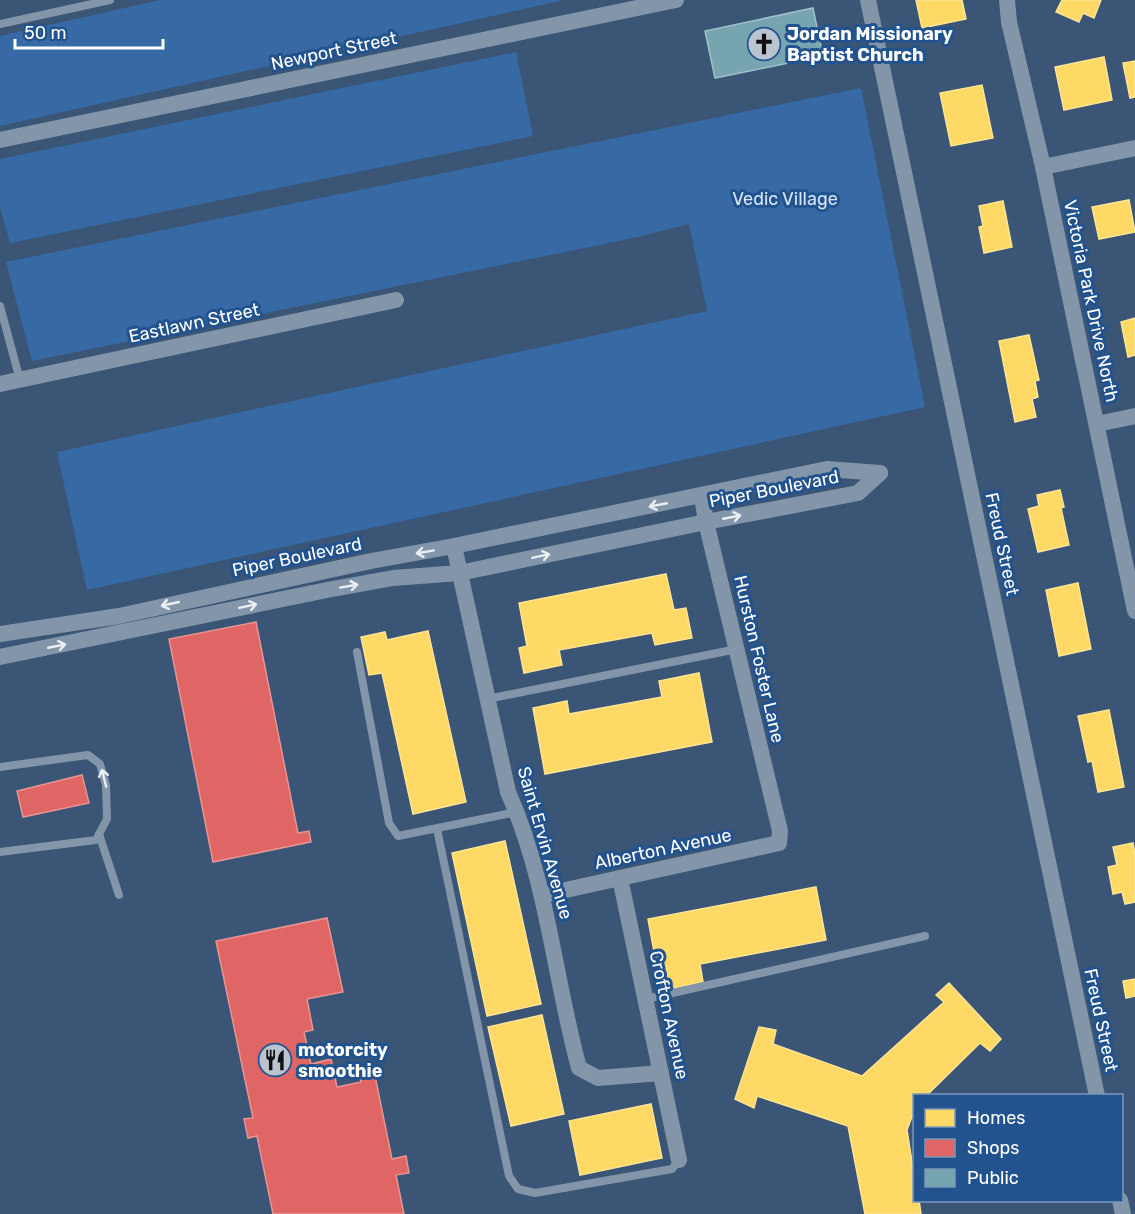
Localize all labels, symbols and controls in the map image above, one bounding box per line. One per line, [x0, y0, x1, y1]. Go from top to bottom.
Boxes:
scale bar [15, 12, 164, 50]
text: 50 m [24, 22, 67, 44]
place label: Jordan Missionary Baptist Church [787, 23, 953, 66]
church icon: Jordan Missionary Baptist Church [746, 26, 782, 62]
street label: Newport Street [269, 27, 399, 75]
park label: Vedic Village [732, 188, 838, 210]
street label: Victoria Park Drive North [1059, 198, 1123, 404]
street label: Eastlawn Street [127, 298, 261, 348]
street label: Piper Boulevard [707, 466, 841, 512]
street label: Freud Street [980, 490, 1024, 598]
one-way arrow [648, 500, 668, 511]
one-way arrow [722, 511, 741, 522]
street label: Piper Boulevard [230, 533, 364, 581]
one-way arrow [416, 546, 435, 557]
one-way arrow [531, 550, 550, 561]
street label: Hurston Foster Lane [729, 573, 789, 745]
one-way arrow [338, 580, 358, 591]
one-way arrow [161, 599, 180, 611]
one-way arrow [238, 600, 258, 611]
one-way arrow [47, 640, 67, 651]
street label: Saint Ervin Avenue [513, 764, 577, 922]
one-way arrow [97, 769, 109, 788]
street label: Alberton Avenue [593, 824, 733, 874]
street label: Crofton Avenue [645, 949, 693, 1081]
street label: Freud Street [1079, 966, 1123, 1074]
place label: motorcity smoothie [298, 1039, 388, 1082]
restaurant icon: motorcity smoothie [257, 1042, 293, 1078]
legend [913, 1094, 1123, 1202]
text: Homes [967, 1107, 1025, 1129]
text: Shops [967, 1137, 1019, 1159]
text: Public [967, 1167, 1019, 1189]

